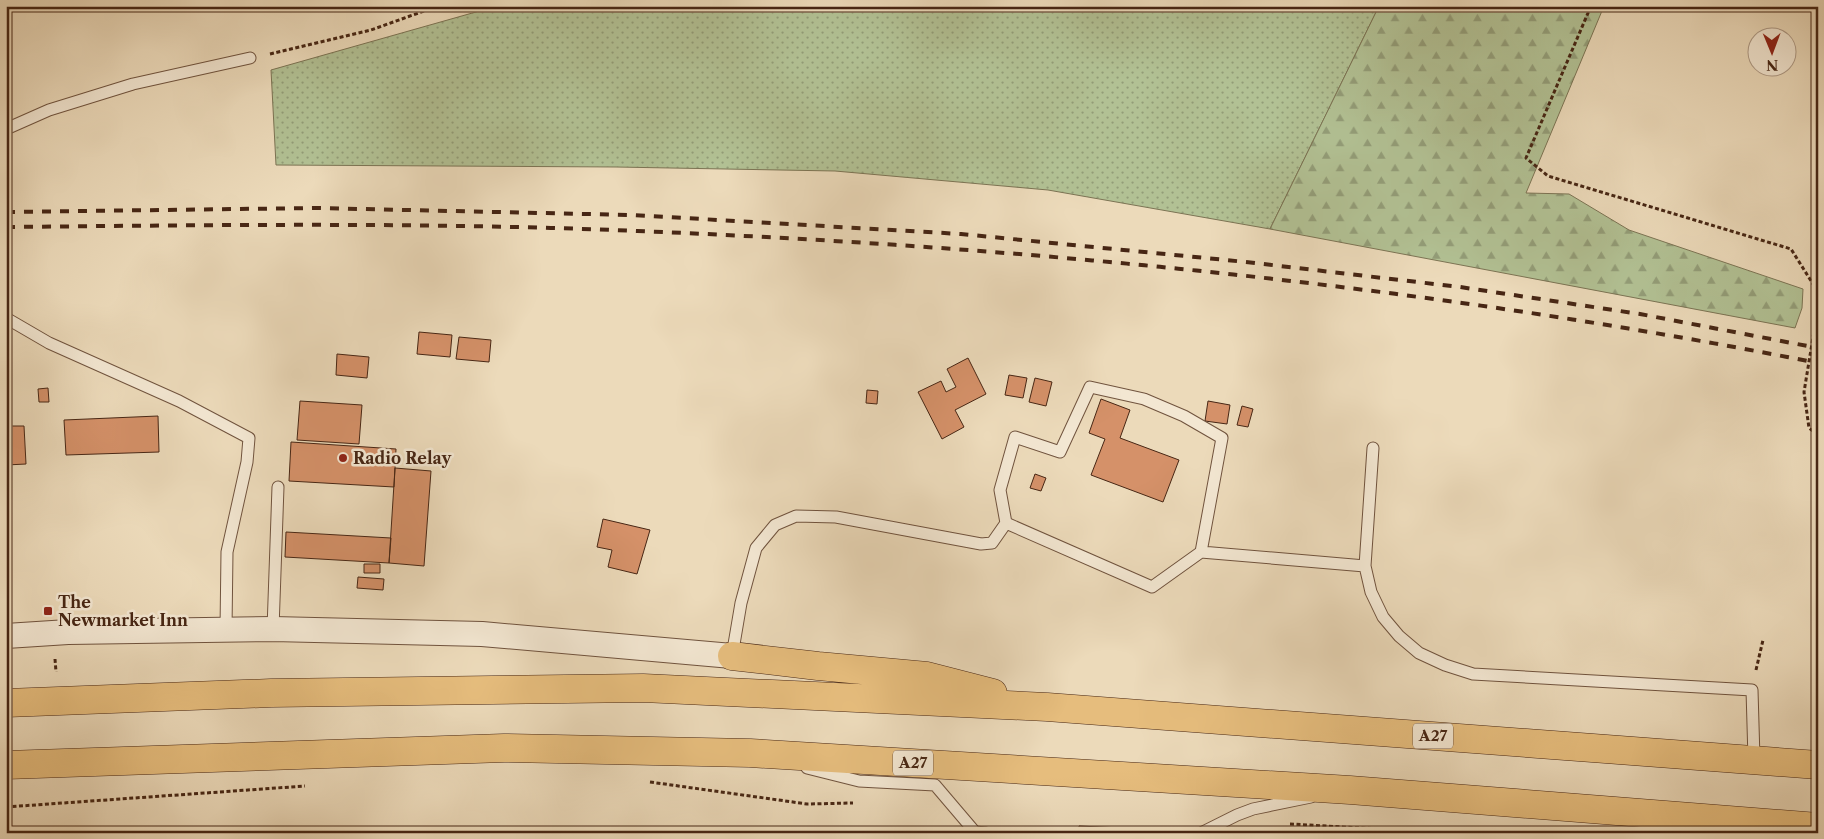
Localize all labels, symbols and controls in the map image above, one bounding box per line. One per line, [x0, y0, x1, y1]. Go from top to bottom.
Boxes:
north arrow [1746, 28, 1796, 78]
text: N [1766, 56, 1778, 74]
place label: Radio Relay [353, 448, 452, 468]
marker: Radio Relay [337, 452, 349, 464]
place label: The Newmarket Inn [58, 592, 188, 630]
marker: The Newmarket Inn [42, 605, 54, 617]
road number: A27 [1413, 724, 1453, 748]
road number: A27 [893, 750, 933, 776]

